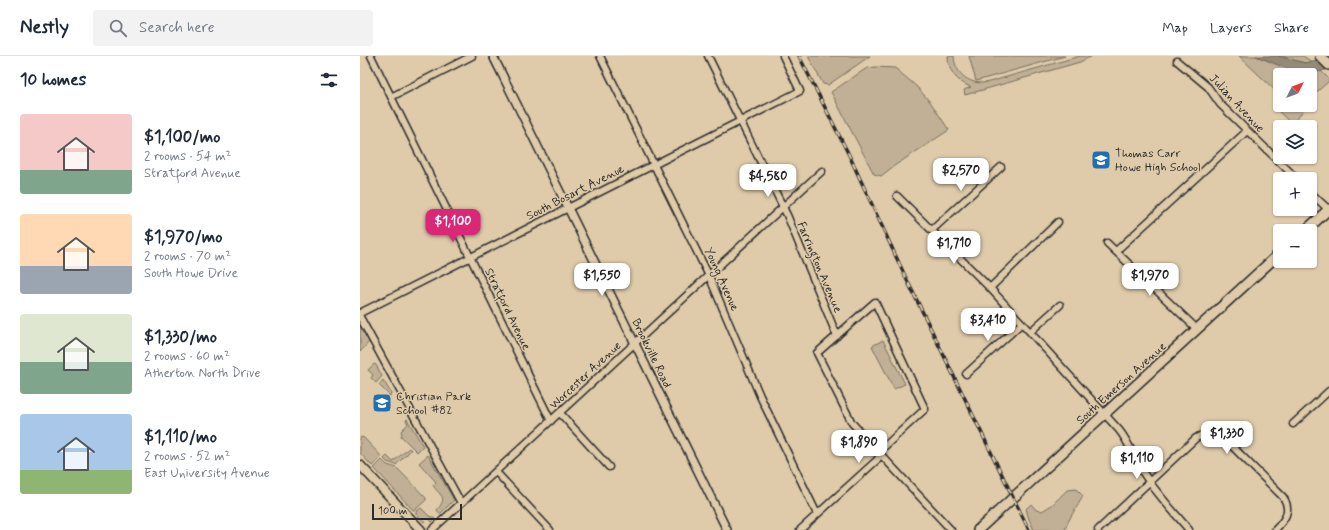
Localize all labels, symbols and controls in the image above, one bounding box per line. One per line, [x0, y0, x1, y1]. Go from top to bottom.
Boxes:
search box [93, 10, 373, 46]
text: Nestly [20, 15, 69, 40]
icon: search [107, 17, 129, 39]
text: Search here [139, 18, 215, 38]
text: Map [1162, 19, 1188, 37]
text: Layers [1210, 19, 1252, 37]
text: Share [1274, 19, 1309, 37]
north arrow [1273, 68, 1317, 112]
map controls [1273, 68, 1317, 268]
text: 10 homes [20, 69, 86, 91]
icon: filters [318, 69, 340, 91]
street label: Julian Avenue [1205, 71, 1267, 136]
button: layers [1273, 120, 1317, 164]
text: $1,100/mo [144, 126, 221, 148]
icon: home [52, 130, 100, 178]
place label: Thomas Carr Howe High School [1115, 146, 1201, 176]
text: 2 rooms · 54 m² [144, 148, 231, 165]
school or university icon: Thomas Carr Howe High School [1090, 149, 1112, 171]
pin: $2,570 [928, 158, 994, 192]
street label: South Bosart Avenue [524, 161, 627, 225]
text: $2,570 [942, 162, 980, 179]
pin: $4,580 [735, 164, 801, 198]
text: Stratford Avenue [144, 165, 241, 182]
text: $4,580 [748, 168, 788, 185]
button: + [1273, 172, 1317, 216]
pin: $1,100 [420, 209, 486, 243]
text: $1,100 [435, 213, 471, 230]
street label: Farrington Avenue [792, 219, 845, 316]
button: − [1273, 224, 1317, 268]
text: $1,970/mo [144, 226, 223, 248]
icon: home [52, 230, 100, 278]
pin: $1,710 [921, 231, 987, 265]
text: $1,710 [936, 235, 972, 252]
street label: Young Avenue [700, 245, 742, 314]
text: 2 rooms · 70 m² [144, 248, 231, 265]
pin: $1,550 [569, 263, 635, 297]
pin: $1,970 [1117, 263, 1183, 297]
text: South Howe Drive [144, 265, 238, 282]
street label: Stratford Avenue [479, 266, 534, 354]
text: $1,550 [583, 267, 621, 284]
text: $1,970 [1131, 267, 1169, 284]
pin: $3,410 [955, 308, 1021, 342]
text: $3,410 [970, 312, 1006, 329]
street label: Brookville Road [627, 316, 675, 391]
text: $1,330/mo [144, 326, 217, 348]
icon: home [52, 330, 100, 378]
street label: Worcester Avenue [546, 338, 625, 413]
street label: South Emerson Avenue [1073, 339, 1170, 429]
text: 2 rooms · 60 m² [144, 348, 230, 365]
text: Atherton North Drive [144, 365, 260, 382]
place label: Christian Park School #82 [396, 389, 471, 419]
school or university icon: Christian Park School #82 [371, 392, 393, 414]
pin: $1,330 [1194, 421, 1260, 455]
text: $1,330 [1210, 425, 1244, 442]
text: $1,110/mo [144, 426, 217, 448]
icon: home [52, 430, 100, 478]
pin: $1,890 [826, 430, 892, 464]
text: $1,890 [840, 434, 878, 451]
pin: $1,110 [1104, 446, 1170, 480]
text: 2 rooms · 52 m² [144, 448, 230, 465]
text: $1,110 [1120, 450, 1154, 467]
text: East University Avenue [144, 465, 270, 482]
scale bar [372, 502, 462, 521]
text: 100 m [378, 504, 408, 518]

